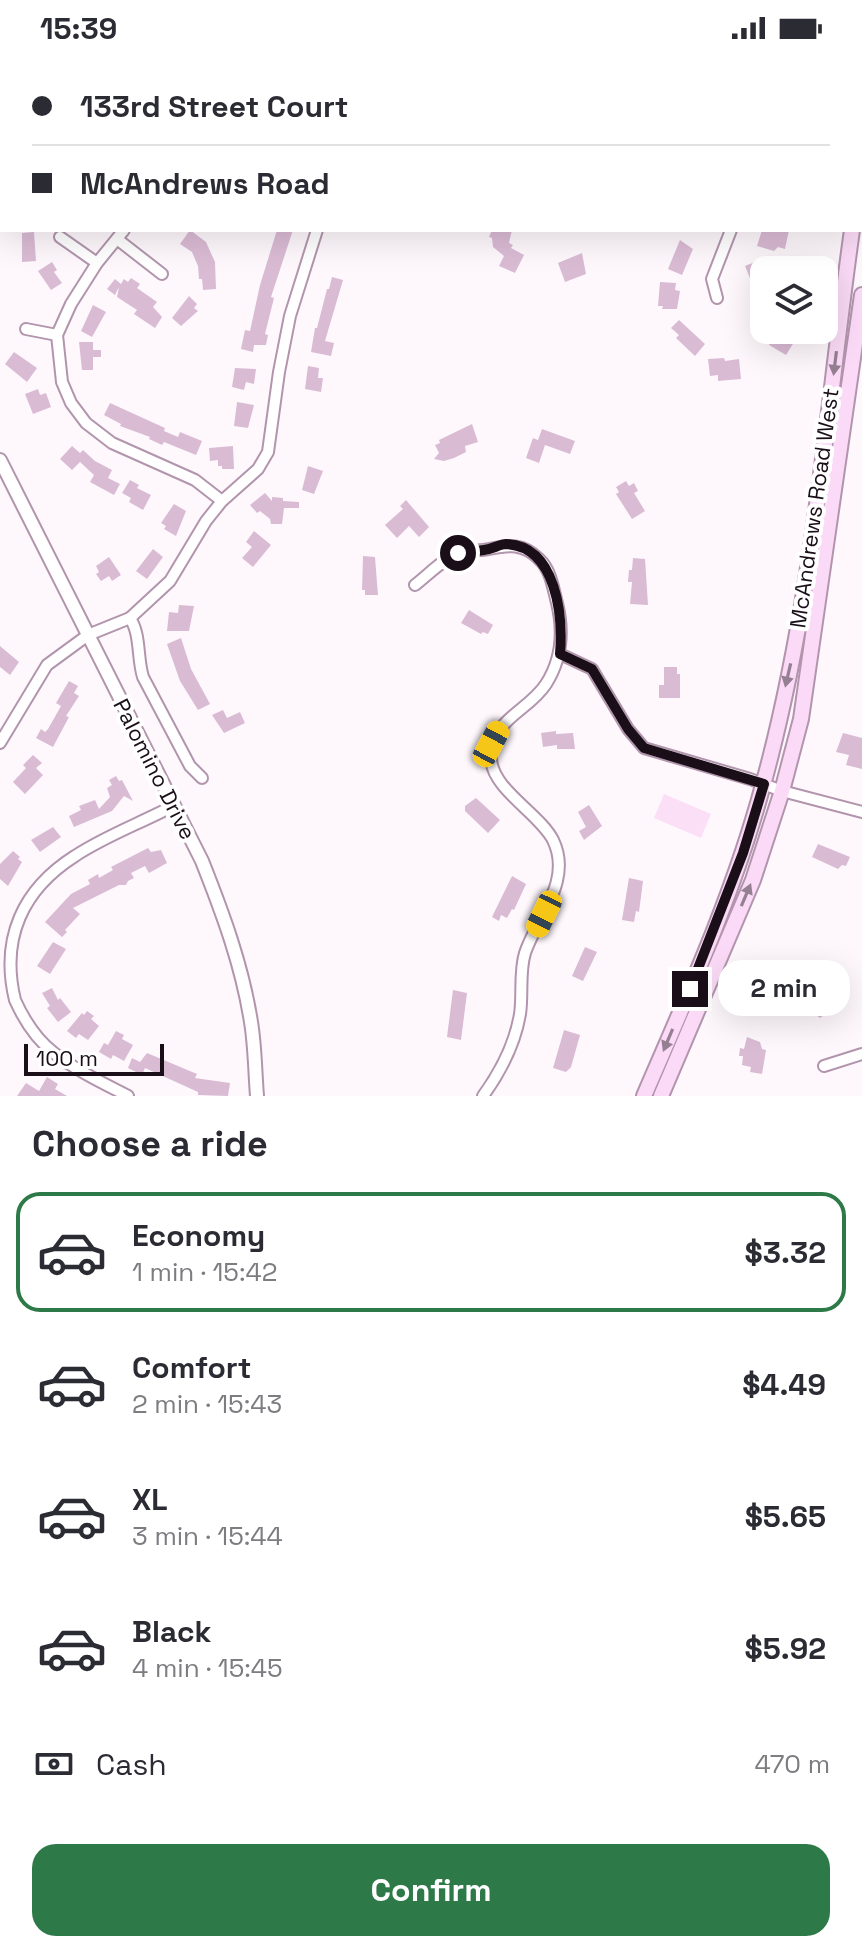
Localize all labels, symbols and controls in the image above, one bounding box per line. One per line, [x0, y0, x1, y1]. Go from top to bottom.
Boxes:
text: 15:39 [40, 9, 117, 48]
text: 133rd Street Court [80, 87, 349, 126]
text: McAndrews Road [80, 164, 330, 203]
map controls [750, 256, 838, 344]
button: layers [750, 256, 838, 344]
one-way arrow [828, 351, 841, 376]
street label: McAndrews Road West [783, 386, 845, 630]
route start [440, 535, 476, 571]
one-way arrow [782, 663, 794, 688]
street label: Palomino Drive [107, 694, 203, 844]
car [469, 717, 513, 771]
one-way arrow [740, 883, 753, 907]
car [523, 887, 565, 941]
callout: 2 min [718, 961, 850, 1017]
route end [672, 971, 708, 1007]
text: 2 min [750, 971, 818, 1005]
one-way arrow [661, 1028, 674, 1052]
scale bar [24, 1040, 164, 1076]
text: 100 m [36, 1044, 98, 1072]
text: Choose a ride [32, 1121, 268, 1167]
icon: car [36, 1216, 108, 1288]
text: Economy [132, 1216, 265, 1255]
text: $3.32 [745, 1233, 826, 1272]
text: 1 min · 15:42 [132, 1255, 277, 1289]
icon: car [36, 1348, 108, 1420]
text: Comfort [132, 1348, 251, 1387]
text: $4.49 [742, 1365, 826, 1404]
text: 2 min · 15:43 [132, 1387, 282, 1421]
icon: car [36, 1480, 108, 1552]
text: XL [132, 1480, 168, 1519]
text: $5.65 [745, 1497, 826, 1536]
text: 3 min · 15:44 [132, 1519, 283, 1553]
icon: car [36, 1612, 108, 1684]
text: Black [132, 1612, 211, 1651]
text: $5.92 [745, 1629, 826, 1668]
text: 4 min · 15:45 [132, 1651, 283, 1685]
icon: cash [32, 1742, 76, 1786]
text: Cash [96, 1745, 167, 1784]
text: 470 m [754, 1747, 830, 1781]
button: Confirm [32, 1844, 830, 1936]

